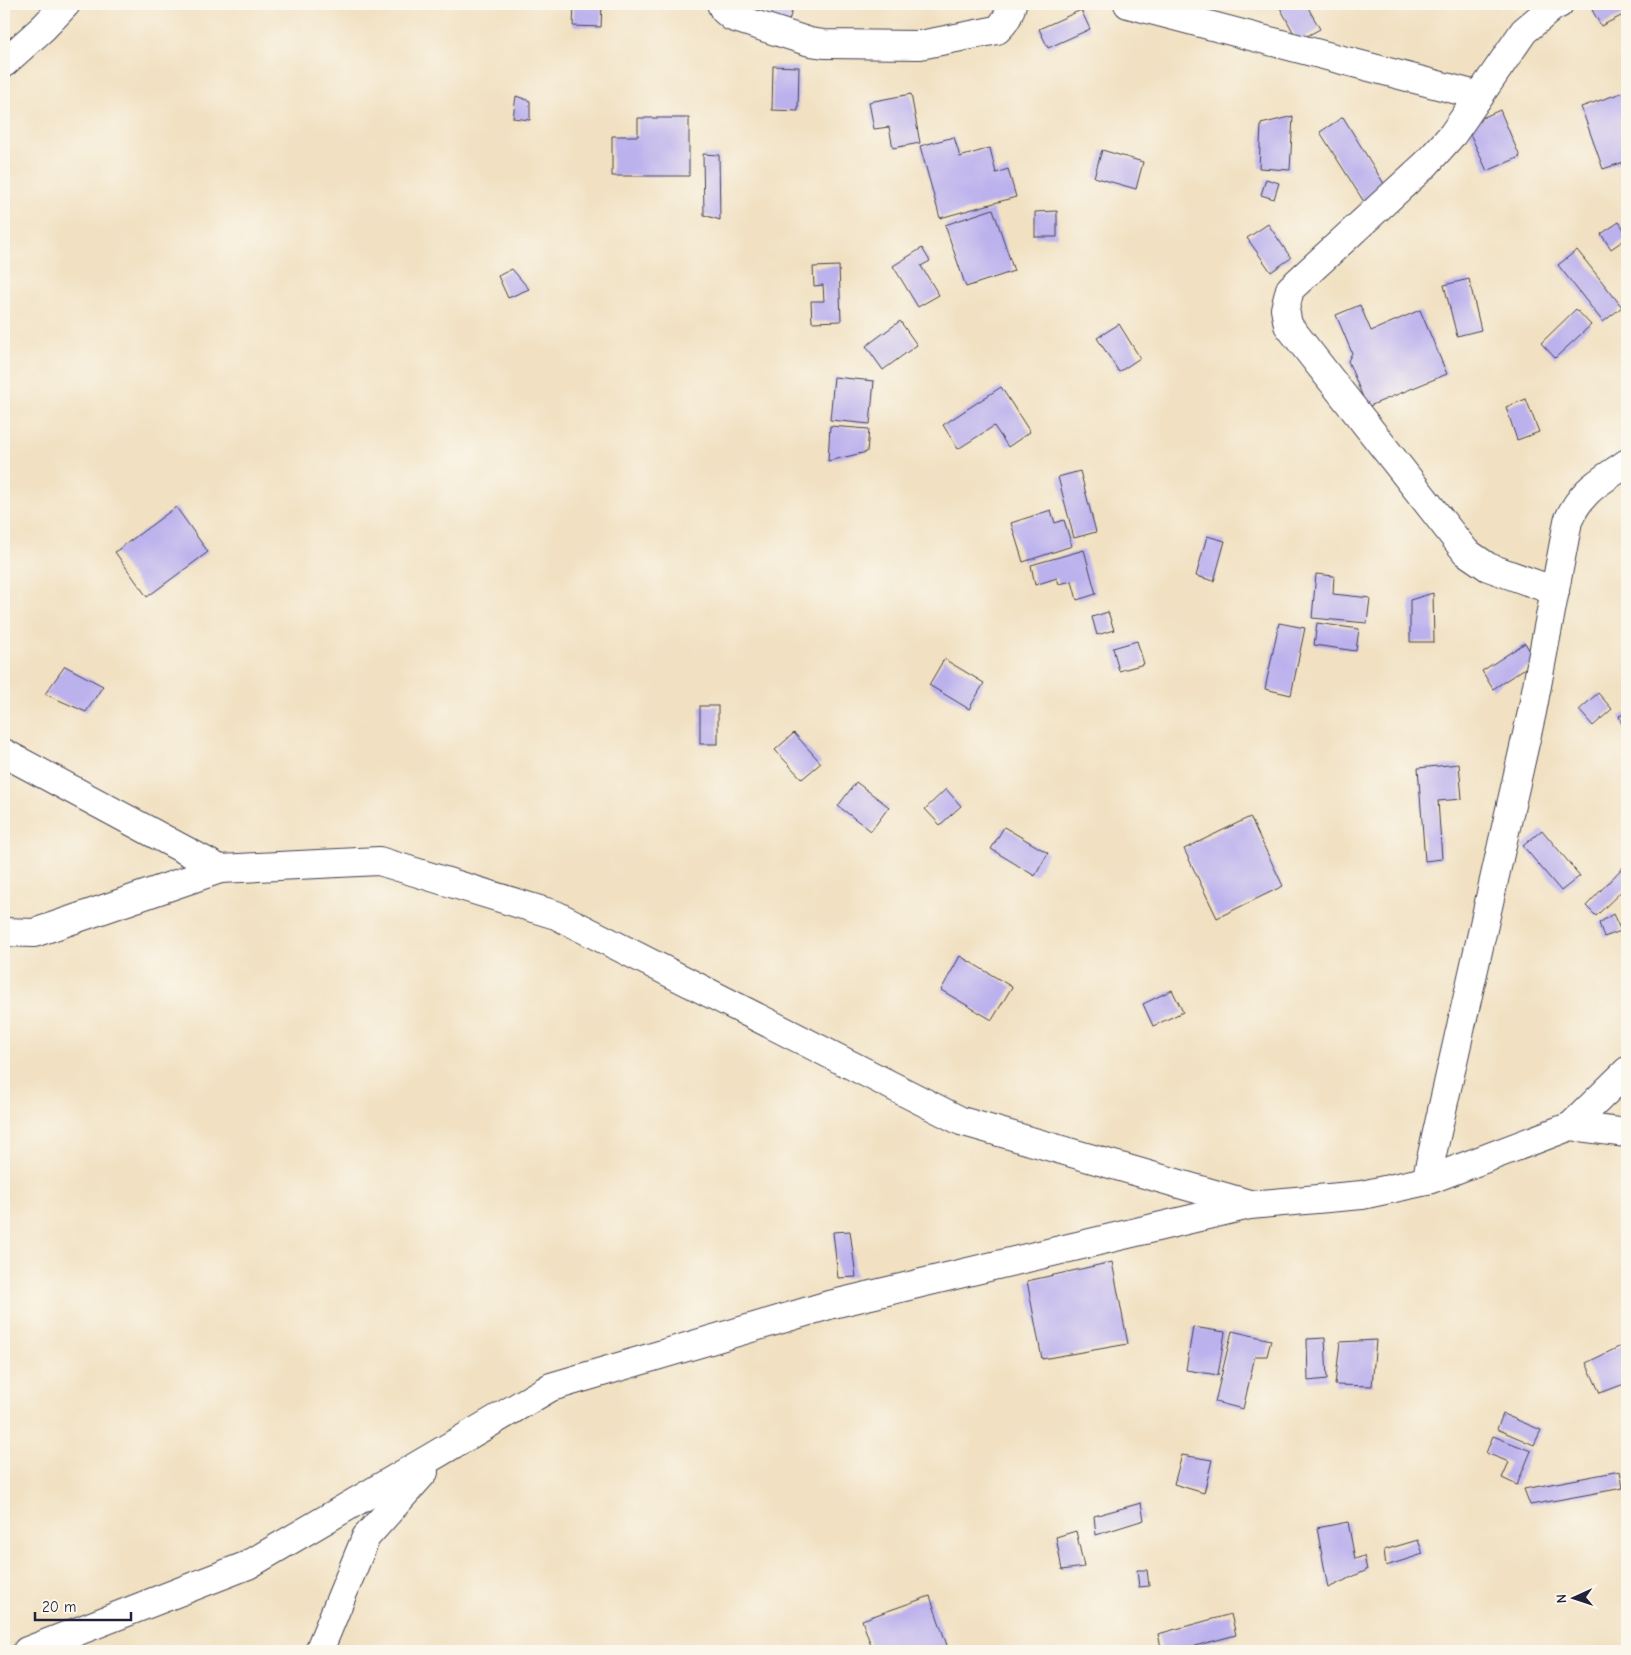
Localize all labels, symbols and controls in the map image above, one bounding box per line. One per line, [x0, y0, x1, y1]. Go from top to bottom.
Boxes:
north arrow [1548, 1572, 1598, 1622]
scale bar [35, 1590, 131, 1622]
text: N [1553, 1594, 1570, 1604]
text: 20 m [42, 1598, 76, 1616]

